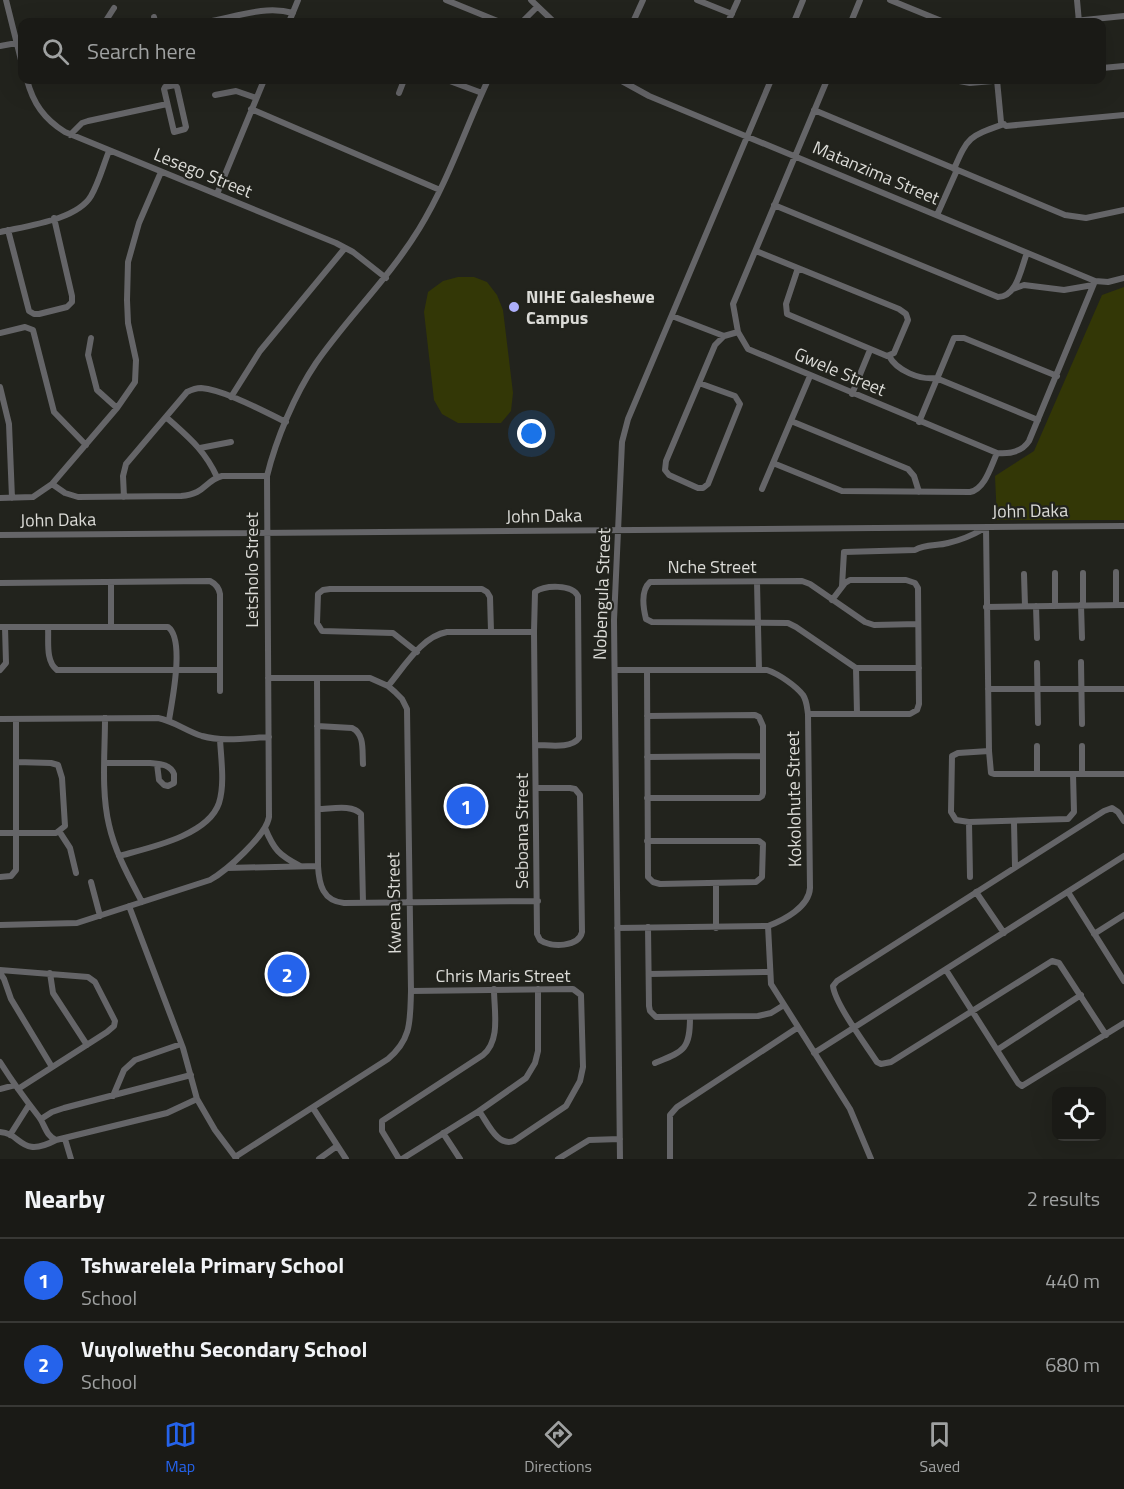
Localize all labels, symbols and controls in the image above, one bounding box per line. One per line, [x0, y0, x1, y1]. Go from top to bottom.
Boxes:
search box [18, 18, 1106, 84]
text: Search here [87, 34, 196, 68]
icon: search [39, 35, 72, 68]
street label: Matanzima Street [808, 134, 945, 212]
street label: Lesego Street [150, 141, 257, 205]
place label: NIHE Galeshewe Campus [526, 283, 655, 331]
marker: NIHE Galeshewe Campus [507, 300, 521, 314]
street label: Gwele Street [790, 340, 891, 403]
your location [517, 419, 546, 448]
street label: John Daka [992, 496, 1068, 525]
street label: John Daka [506, 501, 582, 530]
street label: John Daka [20, 505, 96, 534]
street label: Letsholo Street [238, 512, 265, 628]
street label: Nobengula Street [586, 527, 617, 660]
street label: Nche Street [667, 553, 757, 580]
street label: Kokolohute Street [779, 730, 808, 867]
street label: Seboana Street [508, 772, 535, 889]
pin: 1 [446, 784, 486, 828]
street label: Kwena Street [379, 851, 408, 954]
pin: 2 [268, 952, 306, 996]
street label: Chris Maris Street [436, 962, 571, 989]
map controls [1052, 1087, 1106, 1141]
button: locate [1052, 1087, 1106, 1141]
text: Nearby [24, 1179, 105, 1218]
text: 2 results [1027, 1183, 1100, 1214]
text: Tshwarelela Primary School [81, 1248, 344, 1282]
text: 1 [38, 1265, 49, 1296]
text: 440 m [1045, 1265, 1100, 1296]
text: School [81, 1282, 137, 1313]
text: Vuyolwethu Secondary School [81, 1332, 367, 1366]
text: 2 [38, 1349, 49, 1380]
text: 680 m [1045, 1349, 1100, 1380]
text: School [81, 1366, 137, 1397]
tab: Map [164, 1418, 197, 1478]
tab: Directions [524, 1418, 592, 1478]
tab: Saved [920, 1418, 960, 1478]

